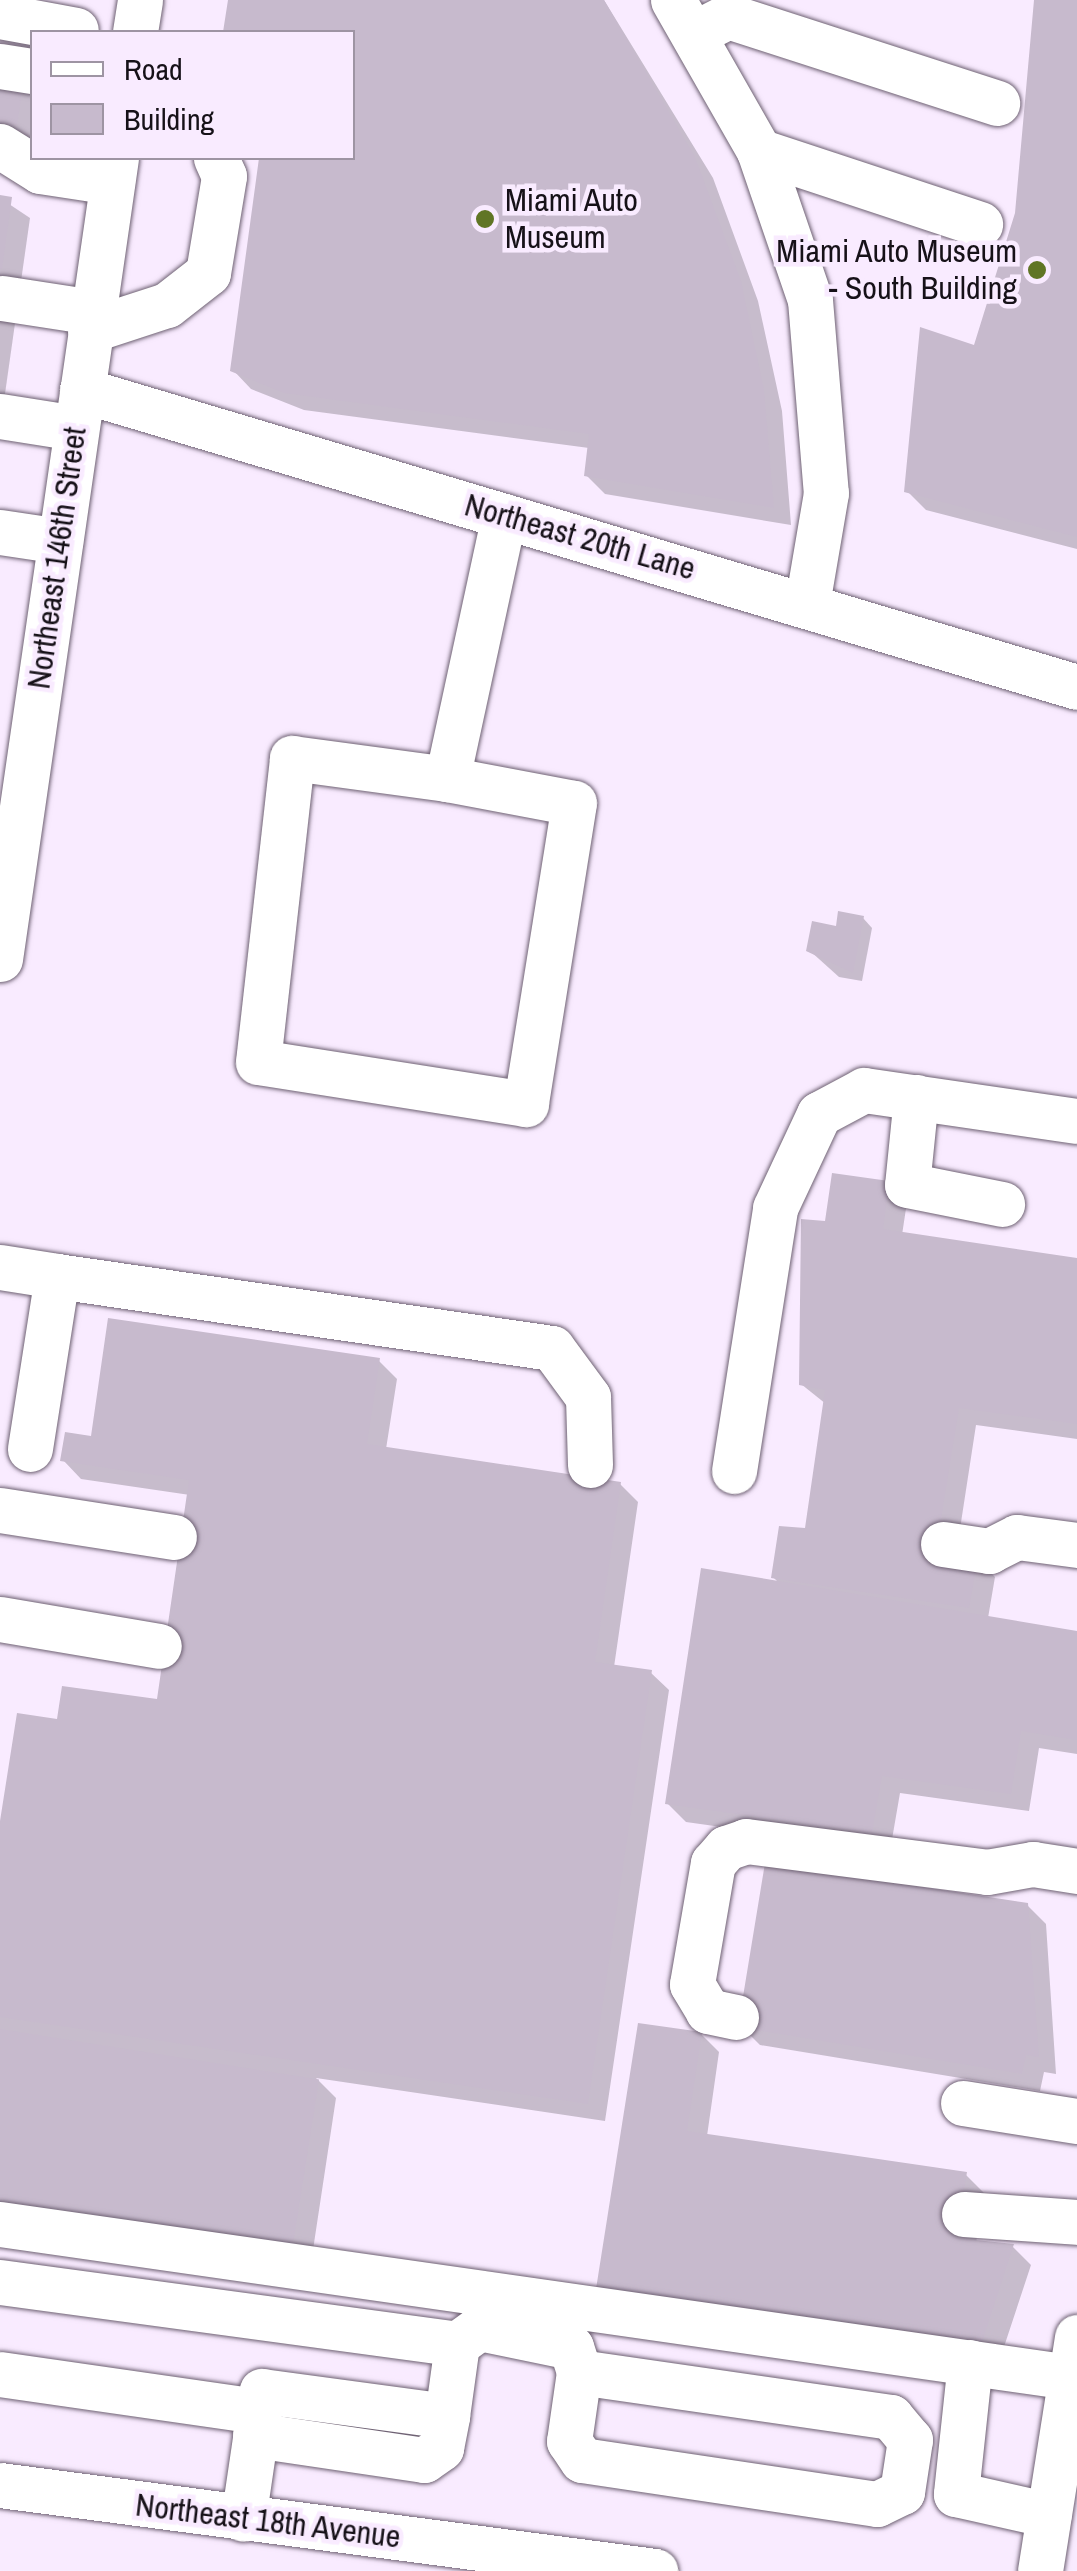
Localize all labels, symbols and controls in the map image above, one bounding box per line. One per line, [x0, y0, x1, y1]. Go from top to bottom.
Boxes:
legend [30, 30, 355, 160]
text: Road [124, 49, 183, 89]
text: Building [124, 99, 214, 139]
place label: Miami Auto Museum [505, 182, 639, 257]
marker: Miami Auto Museum [474, 208, 496, 230]
place label: Miami Auto Museum - South Building [775, 233, 1017, 308]
marker: Miami Auto Museum - South Building [1026, 259, 1048, 281]
street label: Northeast 146th Street [20, 425, 94, 691]
street label: Northeast 20th Lane [460, 486, 700, 588]
street label: Northeast 18th Avenue [133, 2486, 403, 2556]

